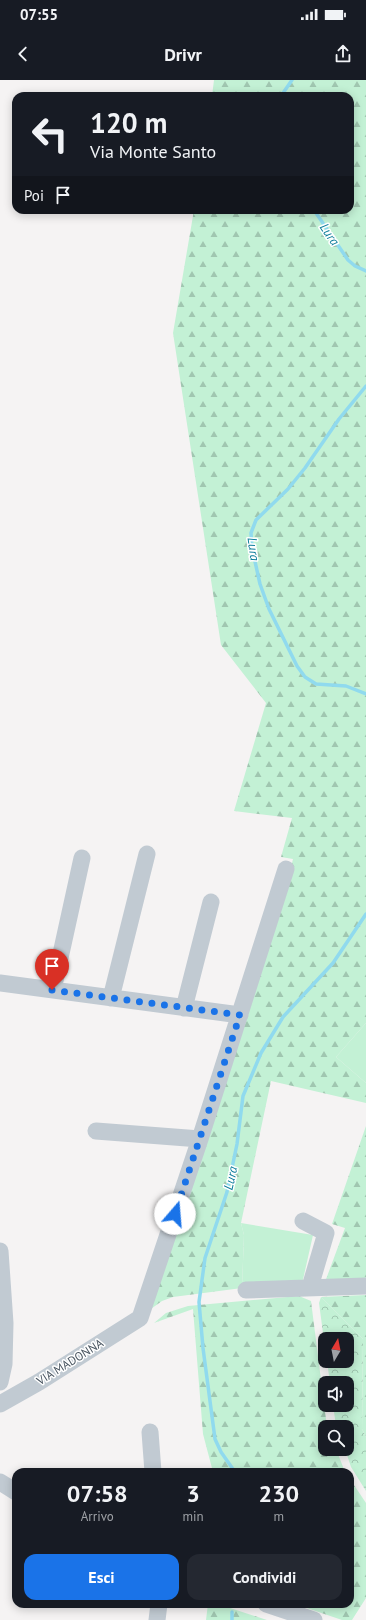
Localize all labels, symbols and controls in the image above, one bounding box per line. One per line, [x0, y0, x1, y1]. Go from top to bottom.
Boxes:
text: 07:55 [20, 5, 58, 24]
icon: back [12, 43, 34, 65]
text: Drivr [164, 43, 202, 66]
icon: share [332, 43, 354, 65]
text: 120 m [90, 104, 167, 141]
icon: left [24, 108, 76, 160]
text: Via Monte Santo [90, 140, 216, 163]
icon: arrive [52, 184, 74, 206]
text: Poi [24, 186, 44, 205]
water label: Lura [316, 220, 344, 249]
water label: Lura [243, 536, 264, 563]
pin [35, 949, 69, 990]
icon: arrive [41, 955, 63, 977]
water label: Lura [220, 1164, 242, 1192]
position arrow [154, 1193, 196, 1235]
north arrow [318, 1332, 354, 1368]
map controls [318, 1332, 354, 1456]
street label: VIA MADONNA [33, 1335, 106, 1389]
button: sound [318, 1376, 354, 1412]
button: search [318, 1420, 354, 1456]
text: 07:58 [67, 1478, 128, 1509]
text: 3 [186, 1478, 200, 1509]
text: 230 [258, 1478, 299, 1509]
text: Arrivo [81, 1508, 114, 1525]
text: min [182, 1508, 204, 1525]
text: m [274, 1508, 284, 1525]
button: Esci [24, 1554, 179, 1600]
button: Condividi [187, 1554, 342, 1600]

